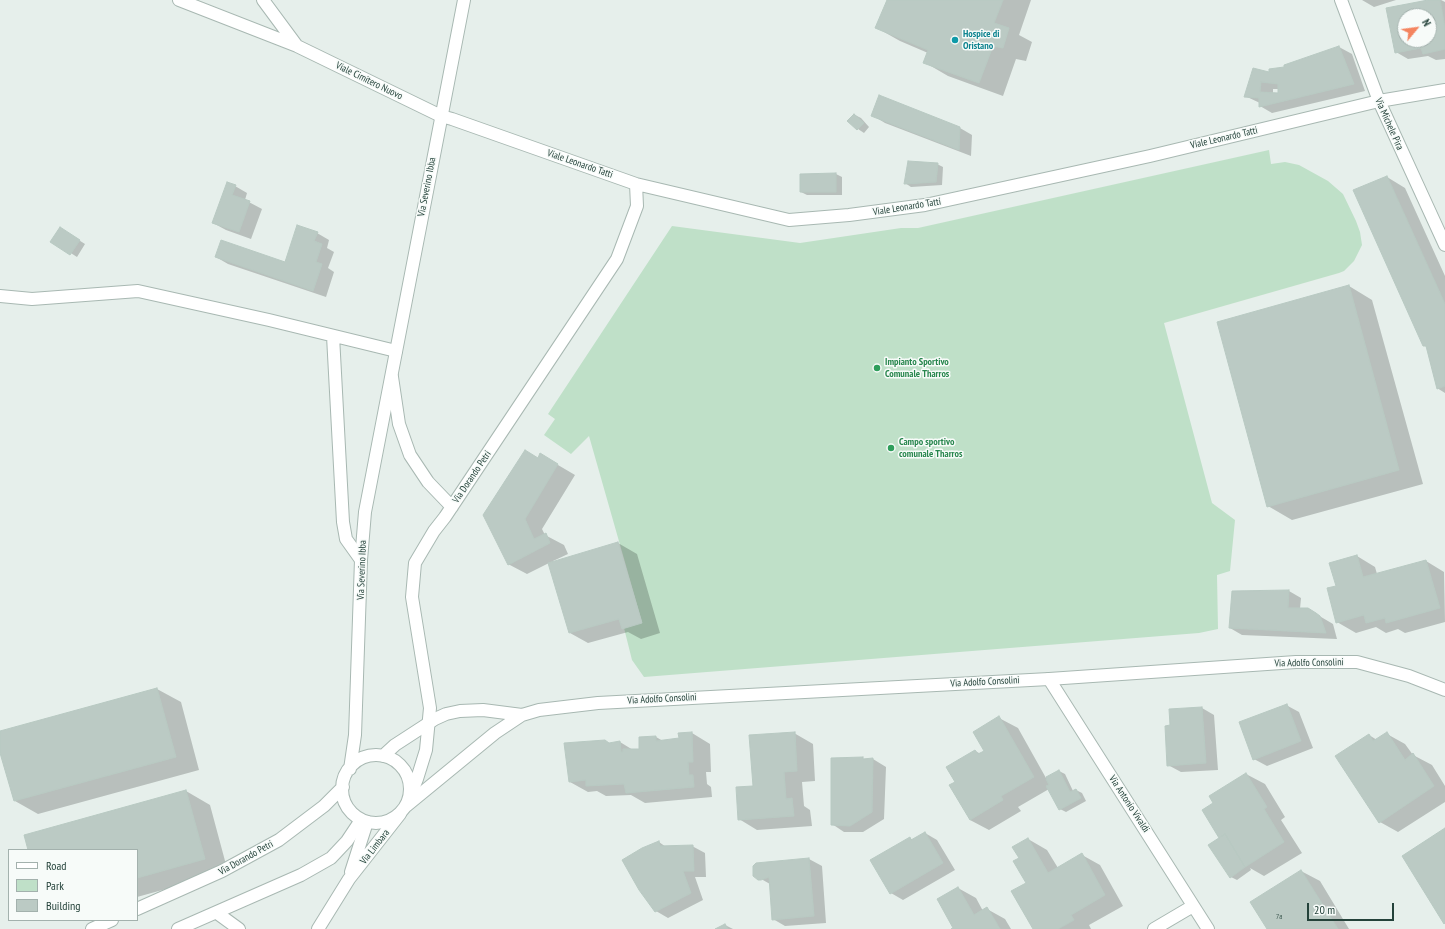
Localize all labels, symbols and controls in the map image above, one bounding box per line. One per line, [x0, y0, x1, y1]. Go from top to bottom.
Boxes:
north arrow [1397, 8, 1437, 48]
text: N [1419, 17, 1434, 29]
place label: Hospice di Oristano [963, 28, 999, 52]
marker: Hospice di Oristano [950, 35, 960, 45]
street label: Viale Cimitero Nuovo [334, 60, 404, 102]
street label: Via Michele Pira [1372, 96, 1406, 152]
street label: Viale Leonardo Tatti [1189, 124, 1259, 152]
street label: Viale Leonardo Tatti [546, 147, 614, 181]
street label: Via Severino Ibba [415, 156, 439, 218]
street label: Viale Leonardo Tatti [872, 196, 942, 218]
place label: Impianto Sportivo Comunale Tharros [885, 356, 949, 380]
marker: Impianto Sportivo Comunale Tharros [872, 363, 882, 373]
place label: Campo sportivo comunale Tharros [899, 436, 962, 460]
marker: Campo sportivo comunale Tharros [886, 443, 896, 453]
street label: Via Dorando Petri [450, 449, 494, 505]
street label: Via Severino Ibba [355, 540, 369, 600]
street label: Via Adolfo Consolini [1274, 656, 1344, 670]
street label: Via Adolfo Consolini [950, 674, 1020, 690]
street label: Via Adolfo Consolini [627, 691, 697, 707]
street label: Via Antonio Vivaldi [1106, 773, 1152, 835]
street label: Via Limbara [358, 827, 392, 867]
street label: Via Dorando Petri [217, 838, 275, 878]
legend [8, 849, 138, 921]
text: Road [46, 858, 66, 873]
text: Park [46, 878, 64, 893]
scale bar [1309, 895, 1396, 921]
text: Building [46, 898, 81, 913]
text: 20 m [1314, 902, 1335, 917]
house number: 7a [1276, 912, 1282, 922]

